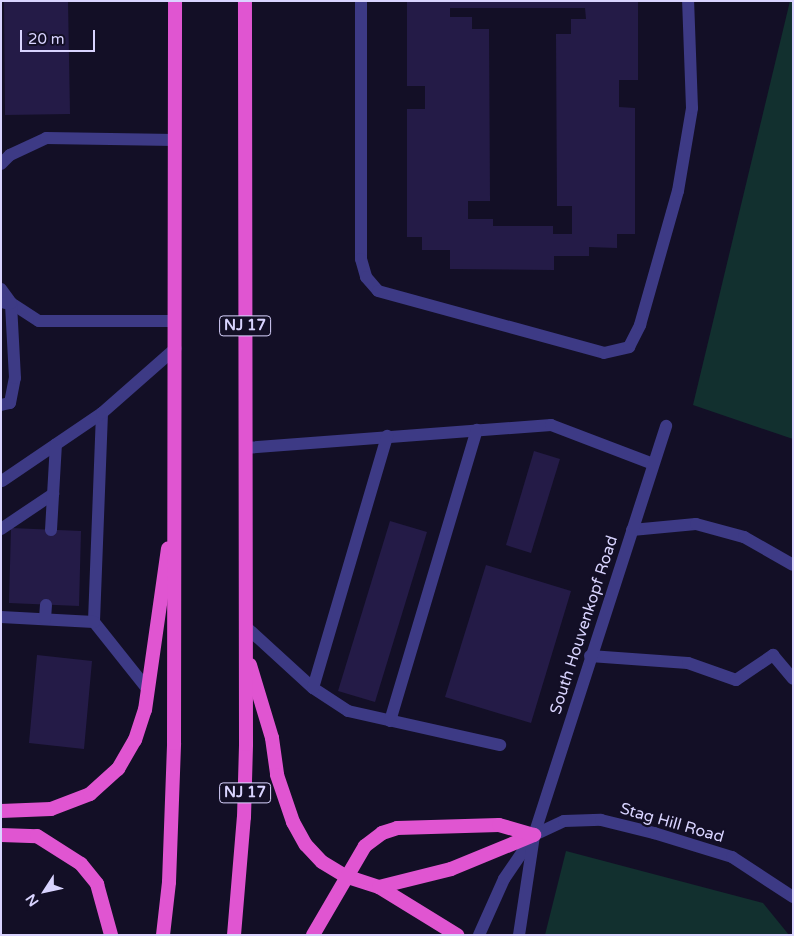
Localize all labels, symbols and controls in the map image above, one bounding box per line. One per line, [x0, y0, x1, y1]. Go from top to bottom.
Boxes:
scale bar [22, 20, 98, 52]
text: 20 m [28, 30, 65, 48]
road number: NJ 17 [219, 314, 271, 338]
street label: South Houvenkopf Road [546, 533, 622, 717]
road number: NJ 17 [219, 780, 271, 806]
street label: Stag Hill Road [618, 799, 726, 847]
north arrow [20, 866, 70, 916]
text: N [22, 890, 42, 909]

